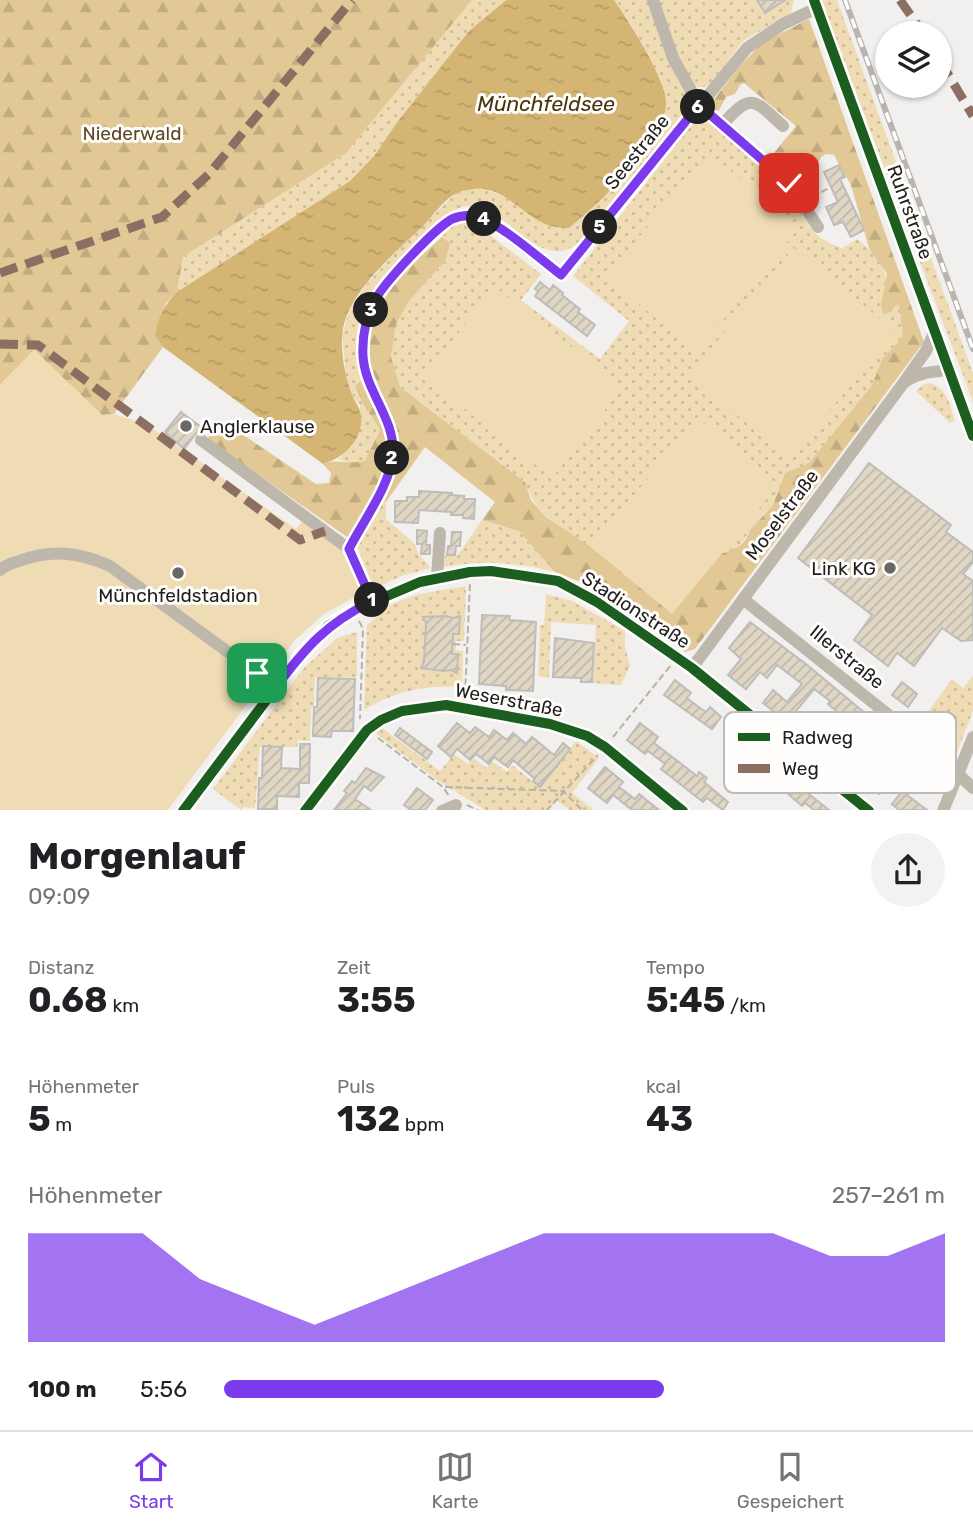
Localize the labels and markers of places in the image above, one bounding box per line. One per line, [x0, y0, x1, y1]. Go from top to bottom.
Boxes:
pin: 6 [680, 90, 716, 124]
pin [759, 153, 819, 213]
pin: 4 [466, 202, 502, 236]
pin: 5 [582, 210, 618, 244]
pin: 3 [354, 292, 388, 328]
place label: Anglerklause [200, 415, 315, 438]
marker: Anglerklause [178, 418, 194, 434]
pin: 2 [374, 440, 410, 476]
place label: Link KG [811, 557, 876, 580]
marker: Link KG [882, 560, 898, 576]
marker: Münchfeldstadion [170, 565, 186, 581]
pin: 1 [354, 582, 390, 618]
place label: Münchfeldstadion [98, 584, 258, 607]
pin [227, 643, 287, 703]

